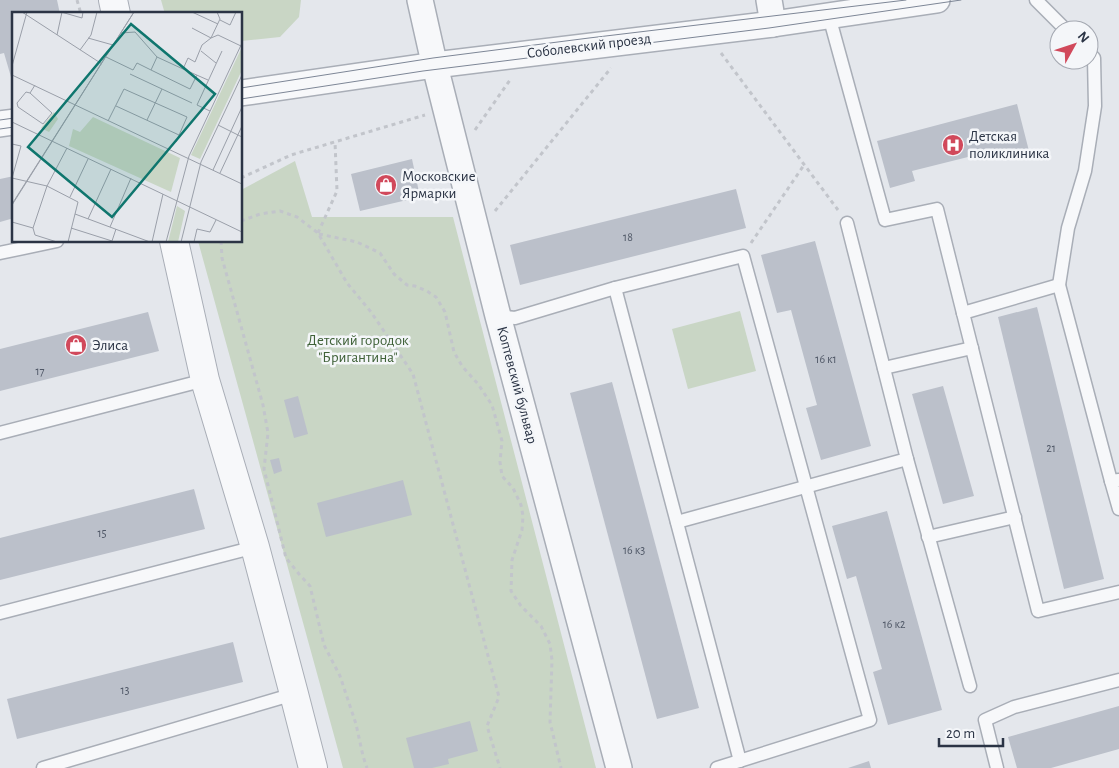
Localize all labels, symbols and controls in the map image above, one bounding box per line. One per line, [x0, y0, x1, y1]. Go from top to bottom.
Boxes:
inset map [12, 12, 242, 242]
north arrow [1049, 20, 1099, 70]
text: N [1075, 29, 1092, 46]
street label: Соболевский проезд [526, 31, 652, 61]
place label: Детская поликлиника [969, 129, 1049, 161]
hospital icon: Детская поликлиника [941, 133, 965, 157]
place label: Московские Ярмарки [402, 169, 476, 201]
shop icon: Московские Ярмарки [374, 173, 398, 197]
house number: 18 [623, 231, 633, 243]
street label: Коптевский бульвар [494, 325, 540, 446]
shop icon: Элиса [64, 333, 88, 357]
park label: Детский городок "Бригантина" [307, 333, 409, 365]
place label: Элиса [92, 338, 128, 353]
house number: 16 к1 [815, 353, 837, 365]
house number: 17 [35, 365, 45, 377]
house number: 21 [1046, 442, 1056, 454]
house number: 15 [97, 527, 107, 539]
house number: 16 к3 [623, 544, 645, 556]
house number: 16 к2 [883, 618, 906, 630]
house number: 13 [120, 684, 130, 696]
scale bar [939, 716, 1003, 748]
text: 20 m [946, 726, 975, 741]

